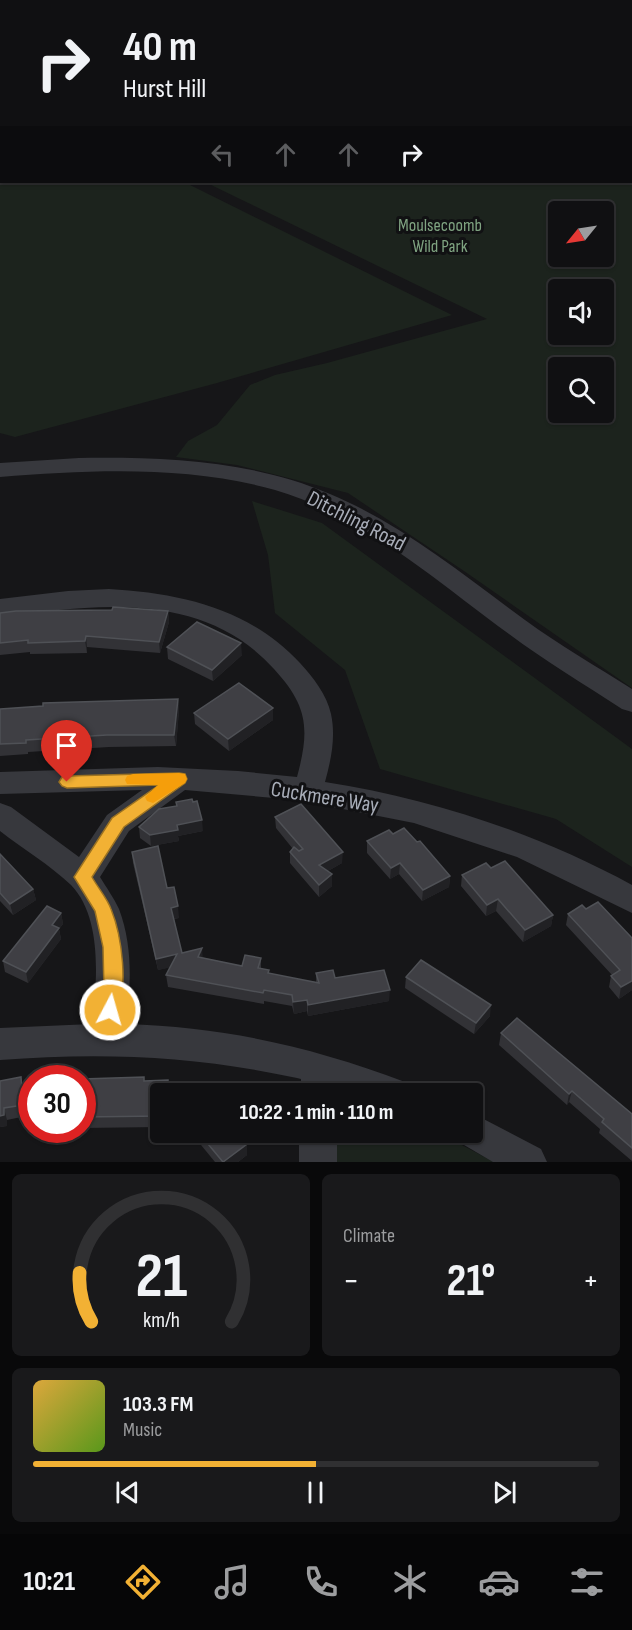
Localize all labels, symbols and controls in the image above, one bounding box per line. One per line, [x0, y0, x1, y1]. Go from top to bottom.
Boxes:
text: 40 m [123, 22, 197, 73]
icon: right [24, 24, 102, 102]
text: Hurst Hill [123, 73, 206, 105]
icon: left [206, 138, 239, 171]
icon: ahead [269, 138, 302, 171]
icon: ahead [332, 138, 365, 171]
icon: right [395, 138, 428, 171]
north arrow [548, 201, 614, 267]
map controls [548, 201, 614, 423]
park label: Moulsecoomb Wild Park [398, 215, 482, 257]
button: sound [548, 279, 614, 345]
button: search [548, 357, 614, 423]
street label: Ditchling Road [303, 485, 410, 558]
pin [41, 720, 92, 782]
icon: arrive [50, 729, 83, 762]
street label: Cuckmere Way [269, 776, 381, 819]
position arrow [78, 978, 142, 1042]
speed limit sign: 30 [18, 1065, 96, 1143]
text: 10:22 · 1 min · 110 m [240, 1099, 393, 1126]
text: Climate [343, 1224, 395, 1248]
text: 21 [135, 1240, 187, 1315]
text: 21° [447, 1254, 495, 1309]
text: − [343, 1261, 359, 1301]
text: + [583, 1261, 599, 1301]
text: km/h [142, 1308, 180, 1333]
text: 103.3 FM [123, 1391, 193, 1418]
text: Music [123, 1418, 162, 1442]
icon: previous [111, 1476, 144, 1509]
icon: pause [299, 1476, 332, 1509]
icon: next [488, 1476, 521, 1509]
icon: directions [122, 1561, 164, 1603]
icon: music [211, 1561, 253, 1603]
icon: phone [300, 1561, 342, 1603]
icon: climate [389, 1561, 431, 1603]
icon: car [478, 1561, 520, 1603]
icon: filters [566, 1561, 608, 1603]
text: 10:21 [23, 1566, 75, 1598]

